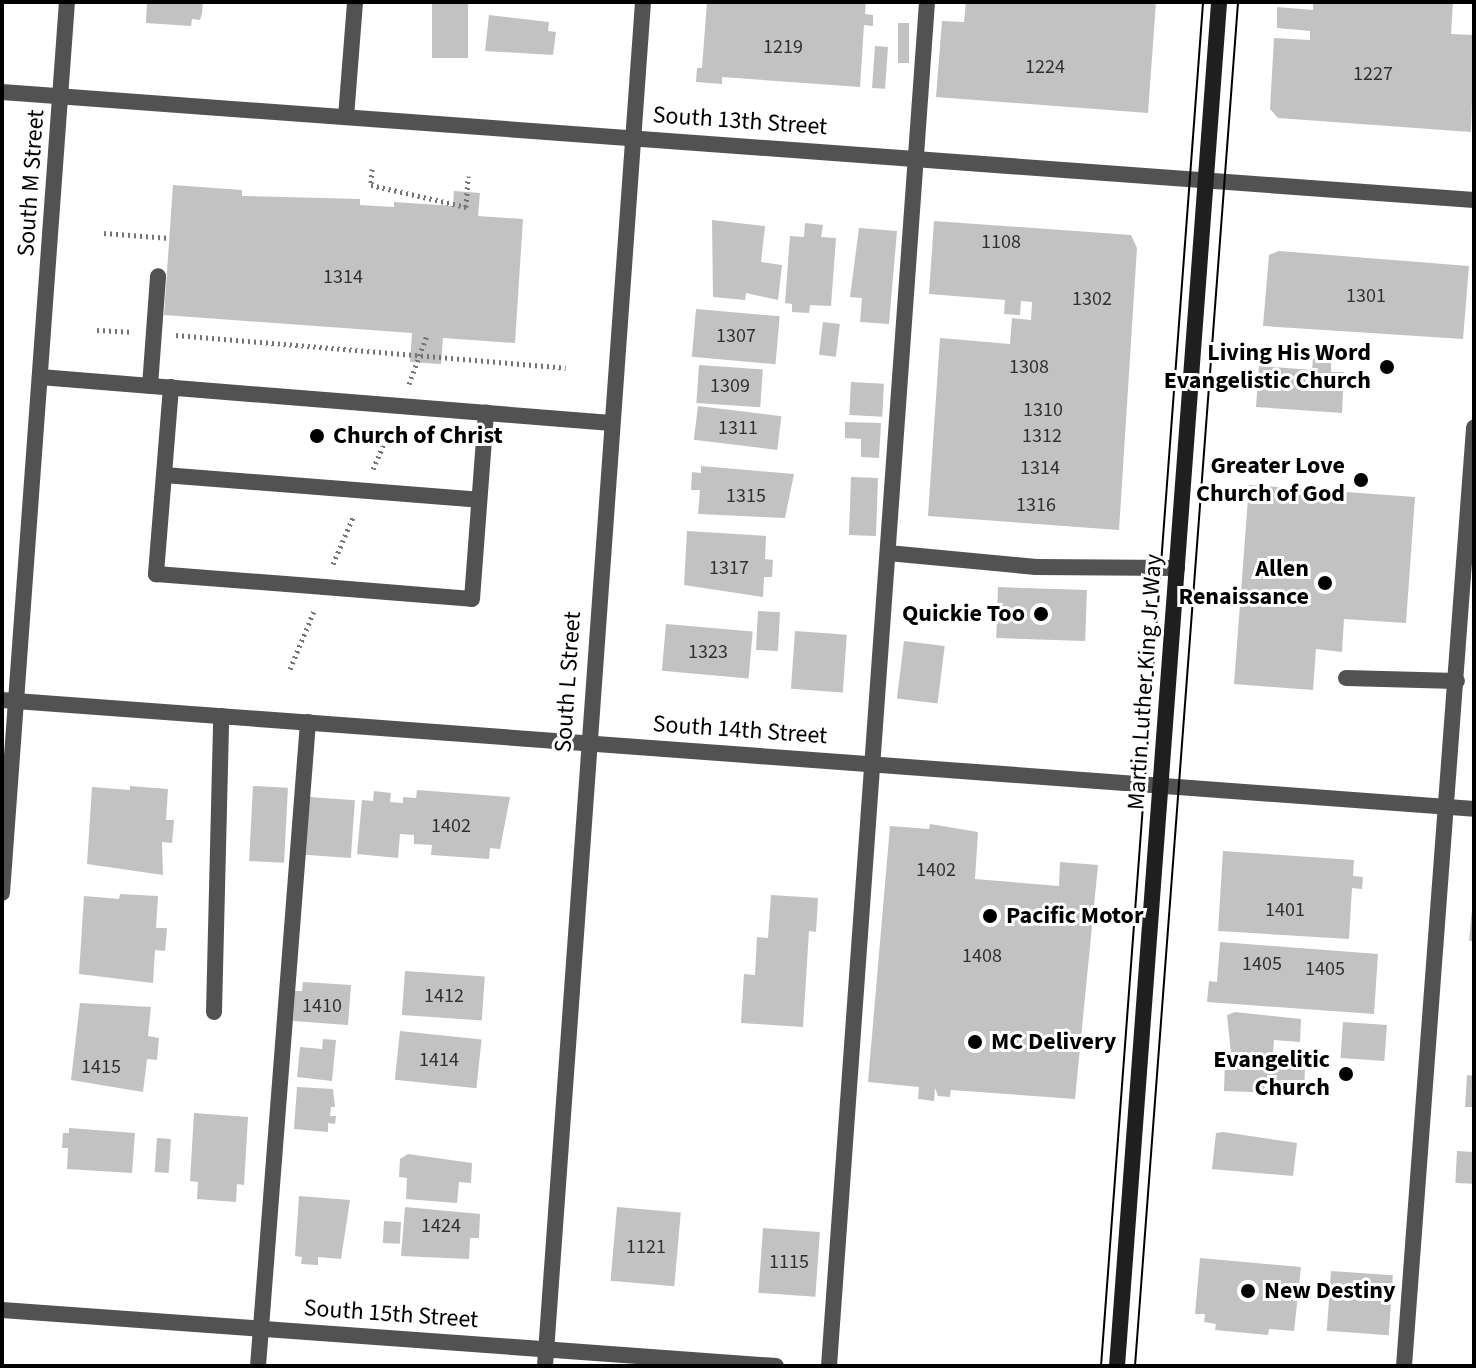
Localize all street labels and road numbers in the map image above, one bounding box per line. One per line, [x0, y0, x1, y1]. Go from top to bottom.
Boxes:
street label: South 13th Street [652, 101, 828, 141]
street label: South M Street [12, 109, 50, 257]
street label: Martin Luther King Jr Way [1122, 553, 1168, 811]
street label: South L Street [549, 610, 587, 754]
street label: South 14th Street [652, 710, 828, 750]
street label: South 15th Street [303, 1294, 479, 1334]

